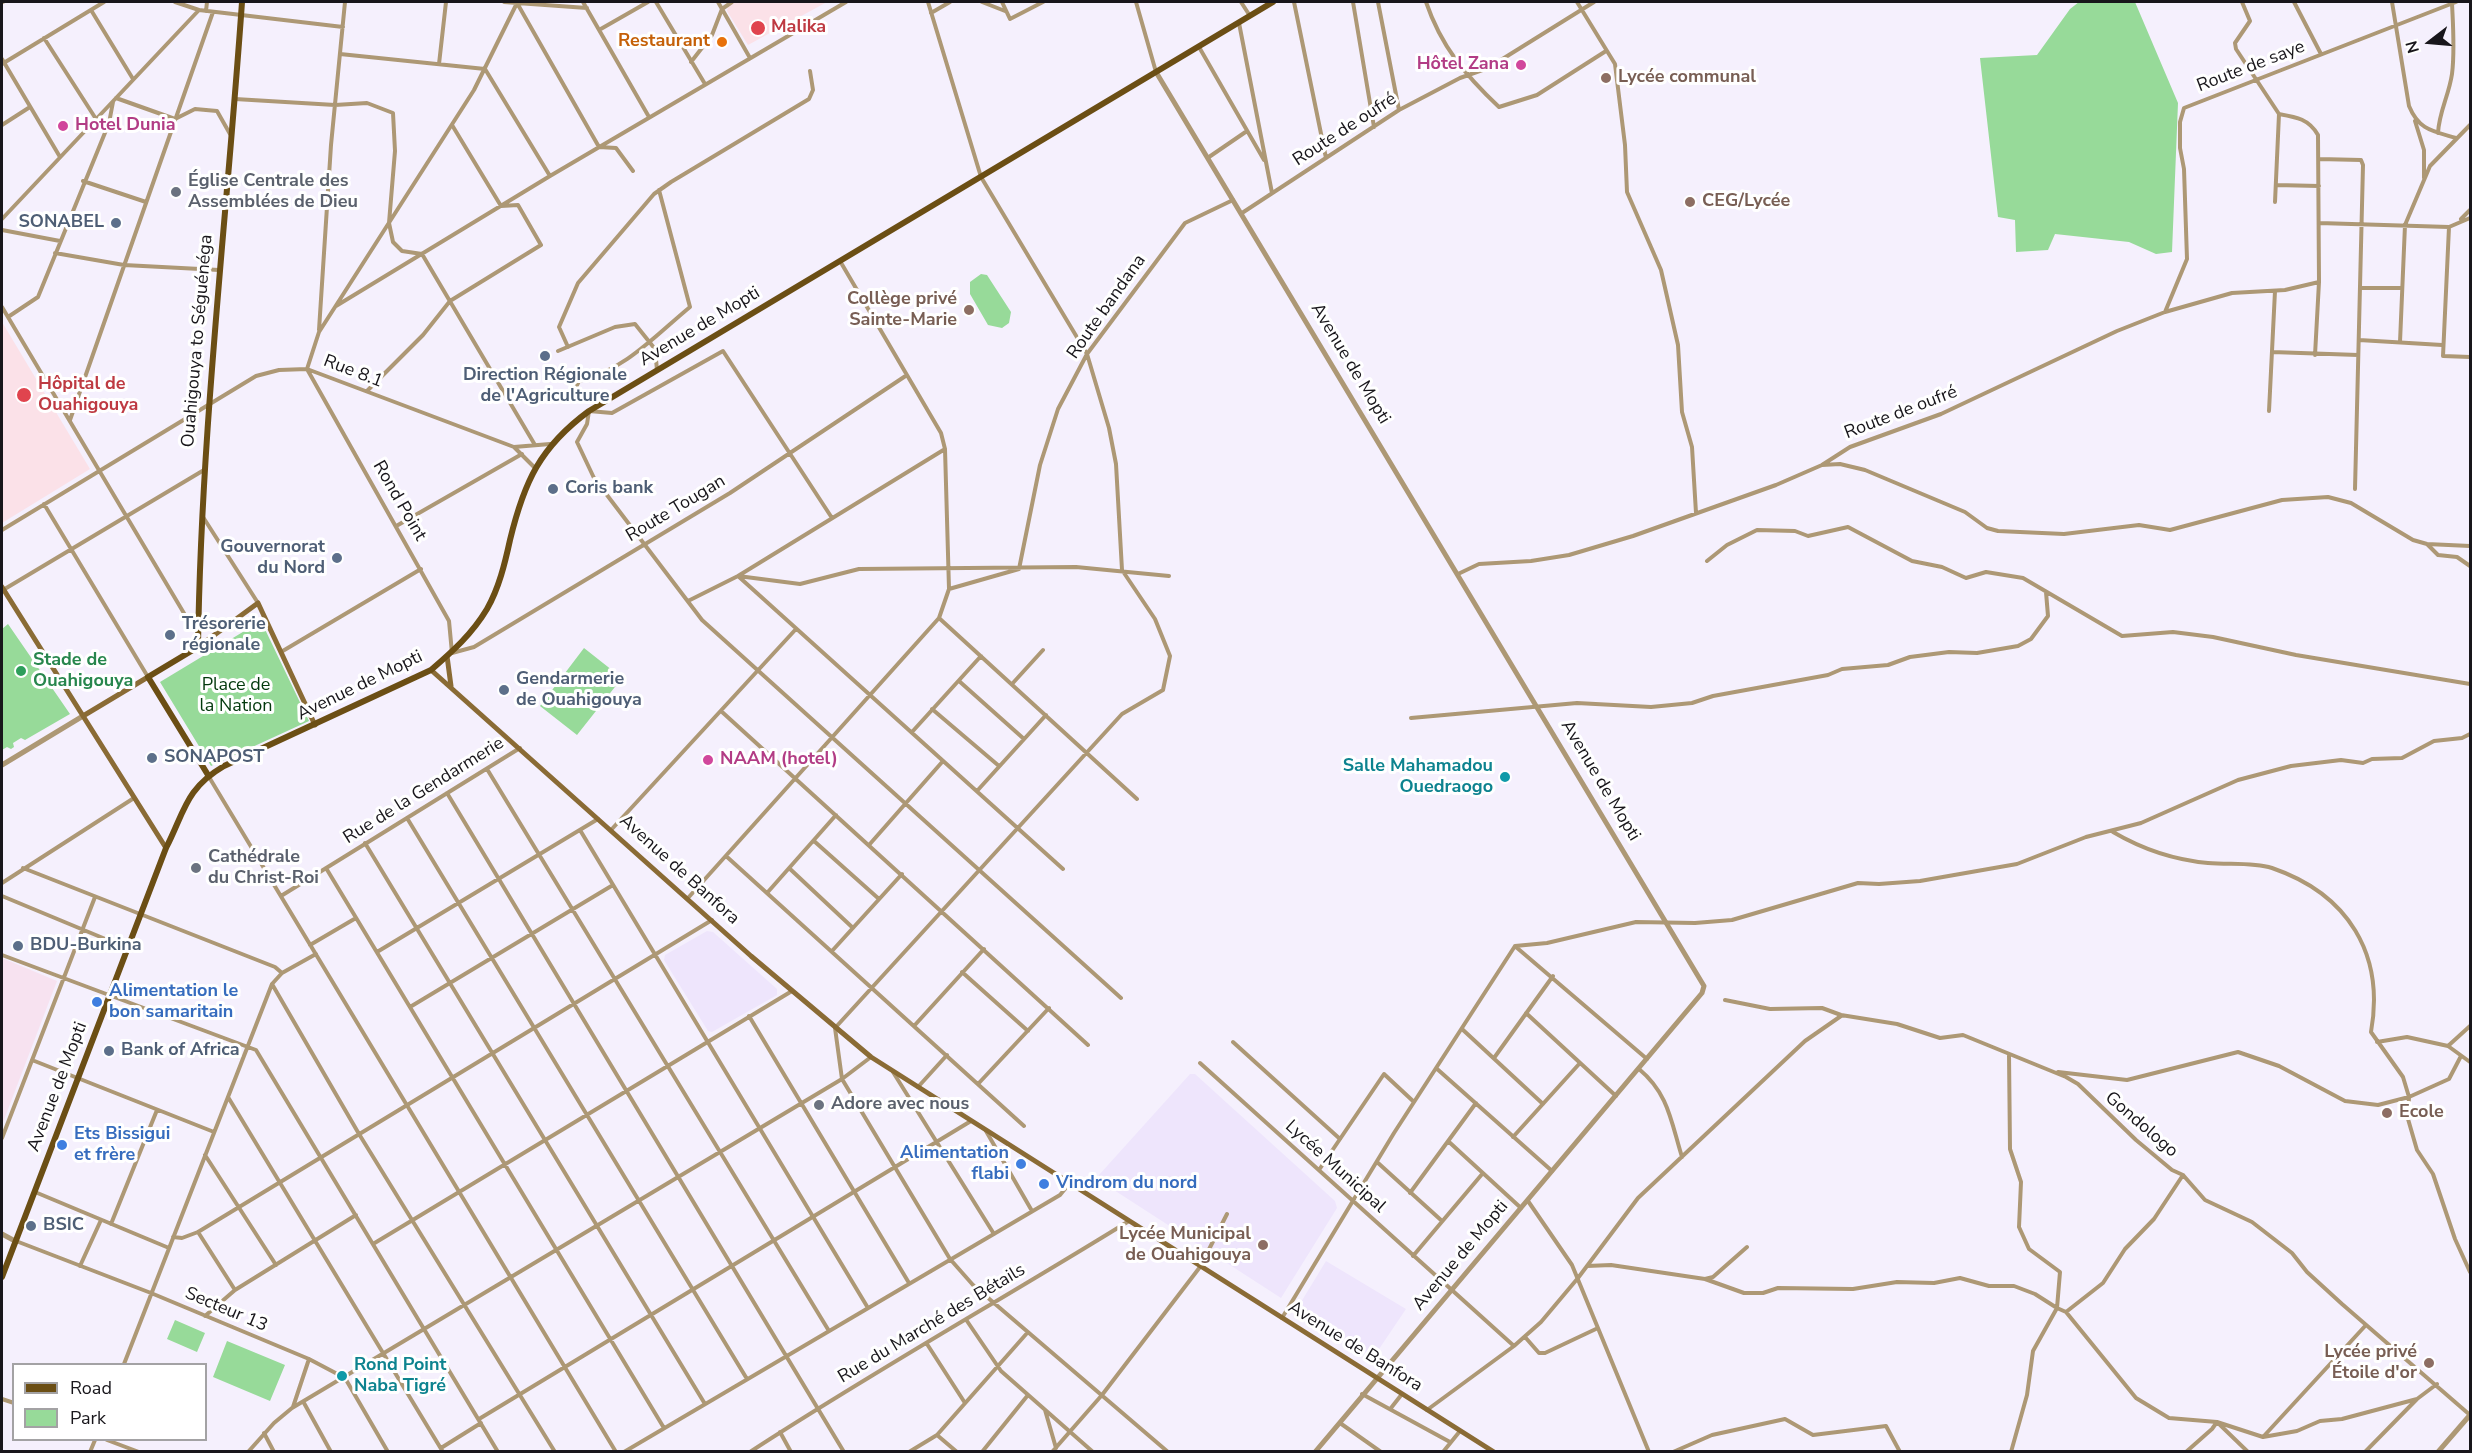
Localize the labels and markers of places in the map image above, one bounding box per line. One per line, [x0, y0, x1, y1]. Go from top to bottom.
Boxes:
place label: Malika [771, 17, 826, 39]
marker: Malika [749, 19, 767, 37]
place label: Restaurant [618, 31, 710, 53]
marker: Restaurant [715, 35, 729, 49]
place label: Hôtel Zana [1417, 54, 1509, 76]
marker: Hôtel Zana [1514, 58, 1528, 72]
place label: Lycée communal [1618, 67, 1756, 89]
marker: Lycée communal [1599, 71, 1613, 85]
place label: Hotel Dunia [75, 115, 175, 137]
marker: Hotel Dunia [56, 119, 70, 133]
place label: Église Centrale des Assemblées de Dieu [188, 171, 358, 213]
marker: Église Centrale des Assemblées de Dieu [169, 185, 183, 199]
place label: CEG/Lycée [1702, 191, 1790, 213]
marker: CEG/Lycée [1683, 195, 1697, 209]
place label: SONABEL [18, 212, 104, 234]
marker: SONABEL [109, 216, 123, 230]
place label: Collège privé Sainte-Marie [847, 289, 957, 332]
marker: Collège privé Sainte-Marie [962, 303, 976, 317]
marker: Direction Régionale de l'Agriculture [538, 349, 552, 363]
place label: Direction Régionale de l'Agriculture [463, 365, 627, 407]
place label: Hôpital de Ouahigouya [38, 374, 138, 416]
marker: Hôpital de Ouahigouya [15, 386, 33, 404]
place label: Coris bank [565, 478, 653, 500]
marker: Coris bank [546, 482, 560, 496]
place label: Gouvernorat du Nord [220, 537, 325, 580]
marker: Gouvernorat du Nord [330, 551, 344, 565]
place label: Trésorerie régionale [182, 614, 266, 656]
marker: Trésorerie régionale [163, 628, 177, 642]
place label: Stade de Ouahigouya [33, 650, 133, 692]
marker: Stade de Ouahigouya [14, 664, 28, 678]
place label: Gendarmerie de Ouahigouya [516, 669, 642, 712]
marker: Gendarmerie de Ouahigouya [497, 683, 511, 697]
place label: SONAPOST [164, 747, 264, 769]
place label: NAAM (hotel) [720, 749, 838, 771]
marker: SONAPOST [145, 751, 159, 765]
marker: NAAM (hotel) [701, 753, 715, 767]
place label: Salle Mahamadou Ouedraogo [1343, 756, 1493, 798]
marker: Salle Mahamadou Ouedraogo [1498, 770, 1512, 784]
place label: Cathédrale du Christ-Roi [208, 847, 319, 890]
marker: Cathédrale du Christ-Roi [189, 861, 203, 875]
place label: BDU-Burkina [30, 935, 142, 957]
marker: BDU-Burkina [11, 939, 25, 953]
place label: Alimentation le bon samaritain [109, 981, 238, 1024]
marker: Alimentation le bon samaritain [90, 995, 104, 1009]
place label: Bank of Africa [121, 1040, 240, 1062]
marker: Bank of Africa [102, 1044, 116, 1058]
place label: Adore avec nous [831, 1094, 969, 1116]
marker: Adore avec nous [812, 1098, 826, 1112]
place label: Ecole [2399, 1102, 2444, 1124]
marker: Ecole [2380, 1106, 2394, 1120]
place label: Ets Bissigui et frère [74, 1124, 170, 1166]
marker: Ets Bissigui et frère [55, 1138, 69, 1152]
place label: Alimentation flabi [900, 1143, 1009, 1186]
marker: Alimentation flabi [1014, 1157, 1028, 1171]
place label: Vindrom du nord [1056, 1173, 1197, 1195]
marker: Vindrom du nord [1037, 1177, 1051, 1191]
place label: BSIC [43, 1215, 84, 1237]
marker: BSIC [24, 1219, 38, 1233]
place label: Lycée Municipal de Ouahigouya [1119, 1224, 1251, 1266]
marker: Lycée Municipal de Ouahigouya [1256, 1238, 1270, 1252]
place label: Lycée privé Étoile d'or [2324, 1342, 2417, 1384]
place label: Rond Point Naba Tigré [354, 1355, 446, 1398]
marker: Lycée privé Étoile d'or [2422, 1356, 2436, 1370]
marker: Rond Point Naba Tigré [335, 1369, 349, 1383]

